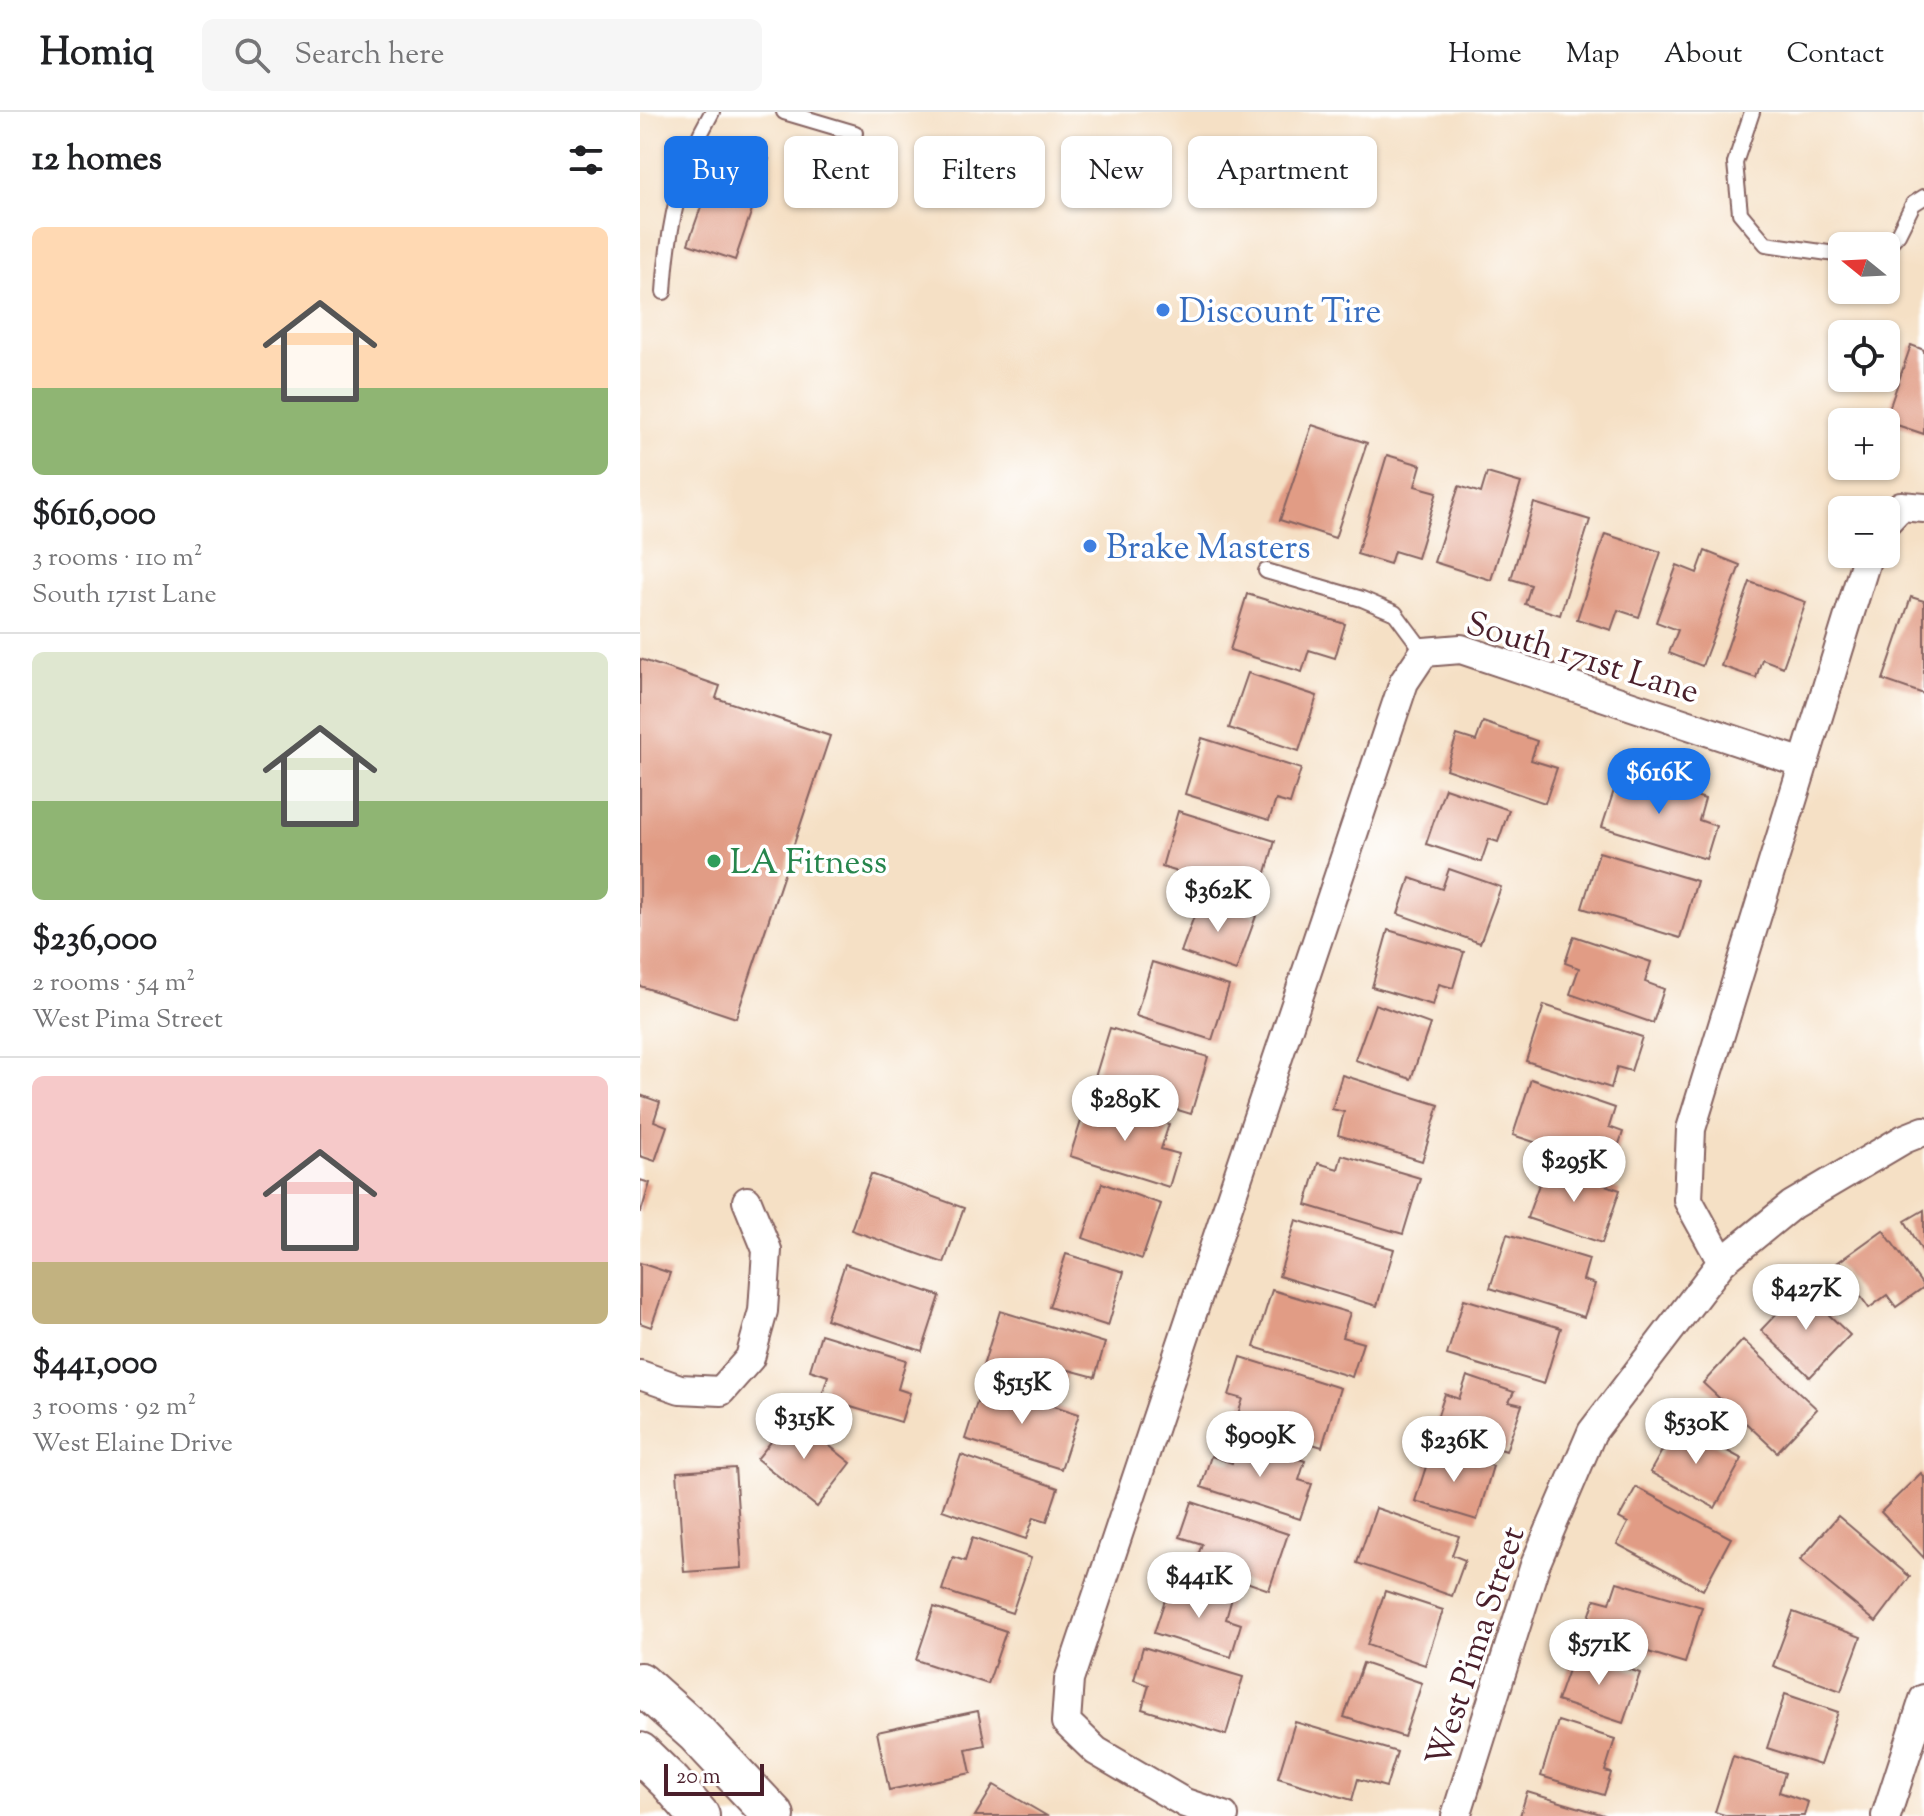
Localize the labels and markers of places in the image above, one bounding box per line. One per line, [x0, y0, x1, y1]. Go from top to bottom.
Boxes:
place label: Discount Tire [1179, 289, 1381, 338]
marker: Discount Tire [1154, 301, 1172, 319]
place label: Brake Masters [1106, 525, 1311, 574]
marker: Brake Masters [1081, 537, 1099, 555]
pin: $616K [1603, 748, 1715, 816]
place label: LA Fitness [730, 840, 887, 889]
marker: LA Fitness [705, 852, 723, 870]
pin: $362K [1162, 866, 1274, 934]
pin: $289K [1069, 1075, 1181, 1143]
pin: $295K [1518, 1136, 1630, 1204]
pin: $427K [1750, 1264, 1862, 1332]
pin: $515K [966, 1358, 1078, 1426]
pin: $315K [748, 1393, 860, 1461]
pin: $530K [1640, 1398, 1752, 1466]
pin: $909K [1204, 1411, 1316, 1479]
pin: $236K [1398, 1416, 1510, 1484]
pin: $441K [1143, 1552, 1255, 1620]
pin: $571K [1543, 1619, 1655, 1687]

